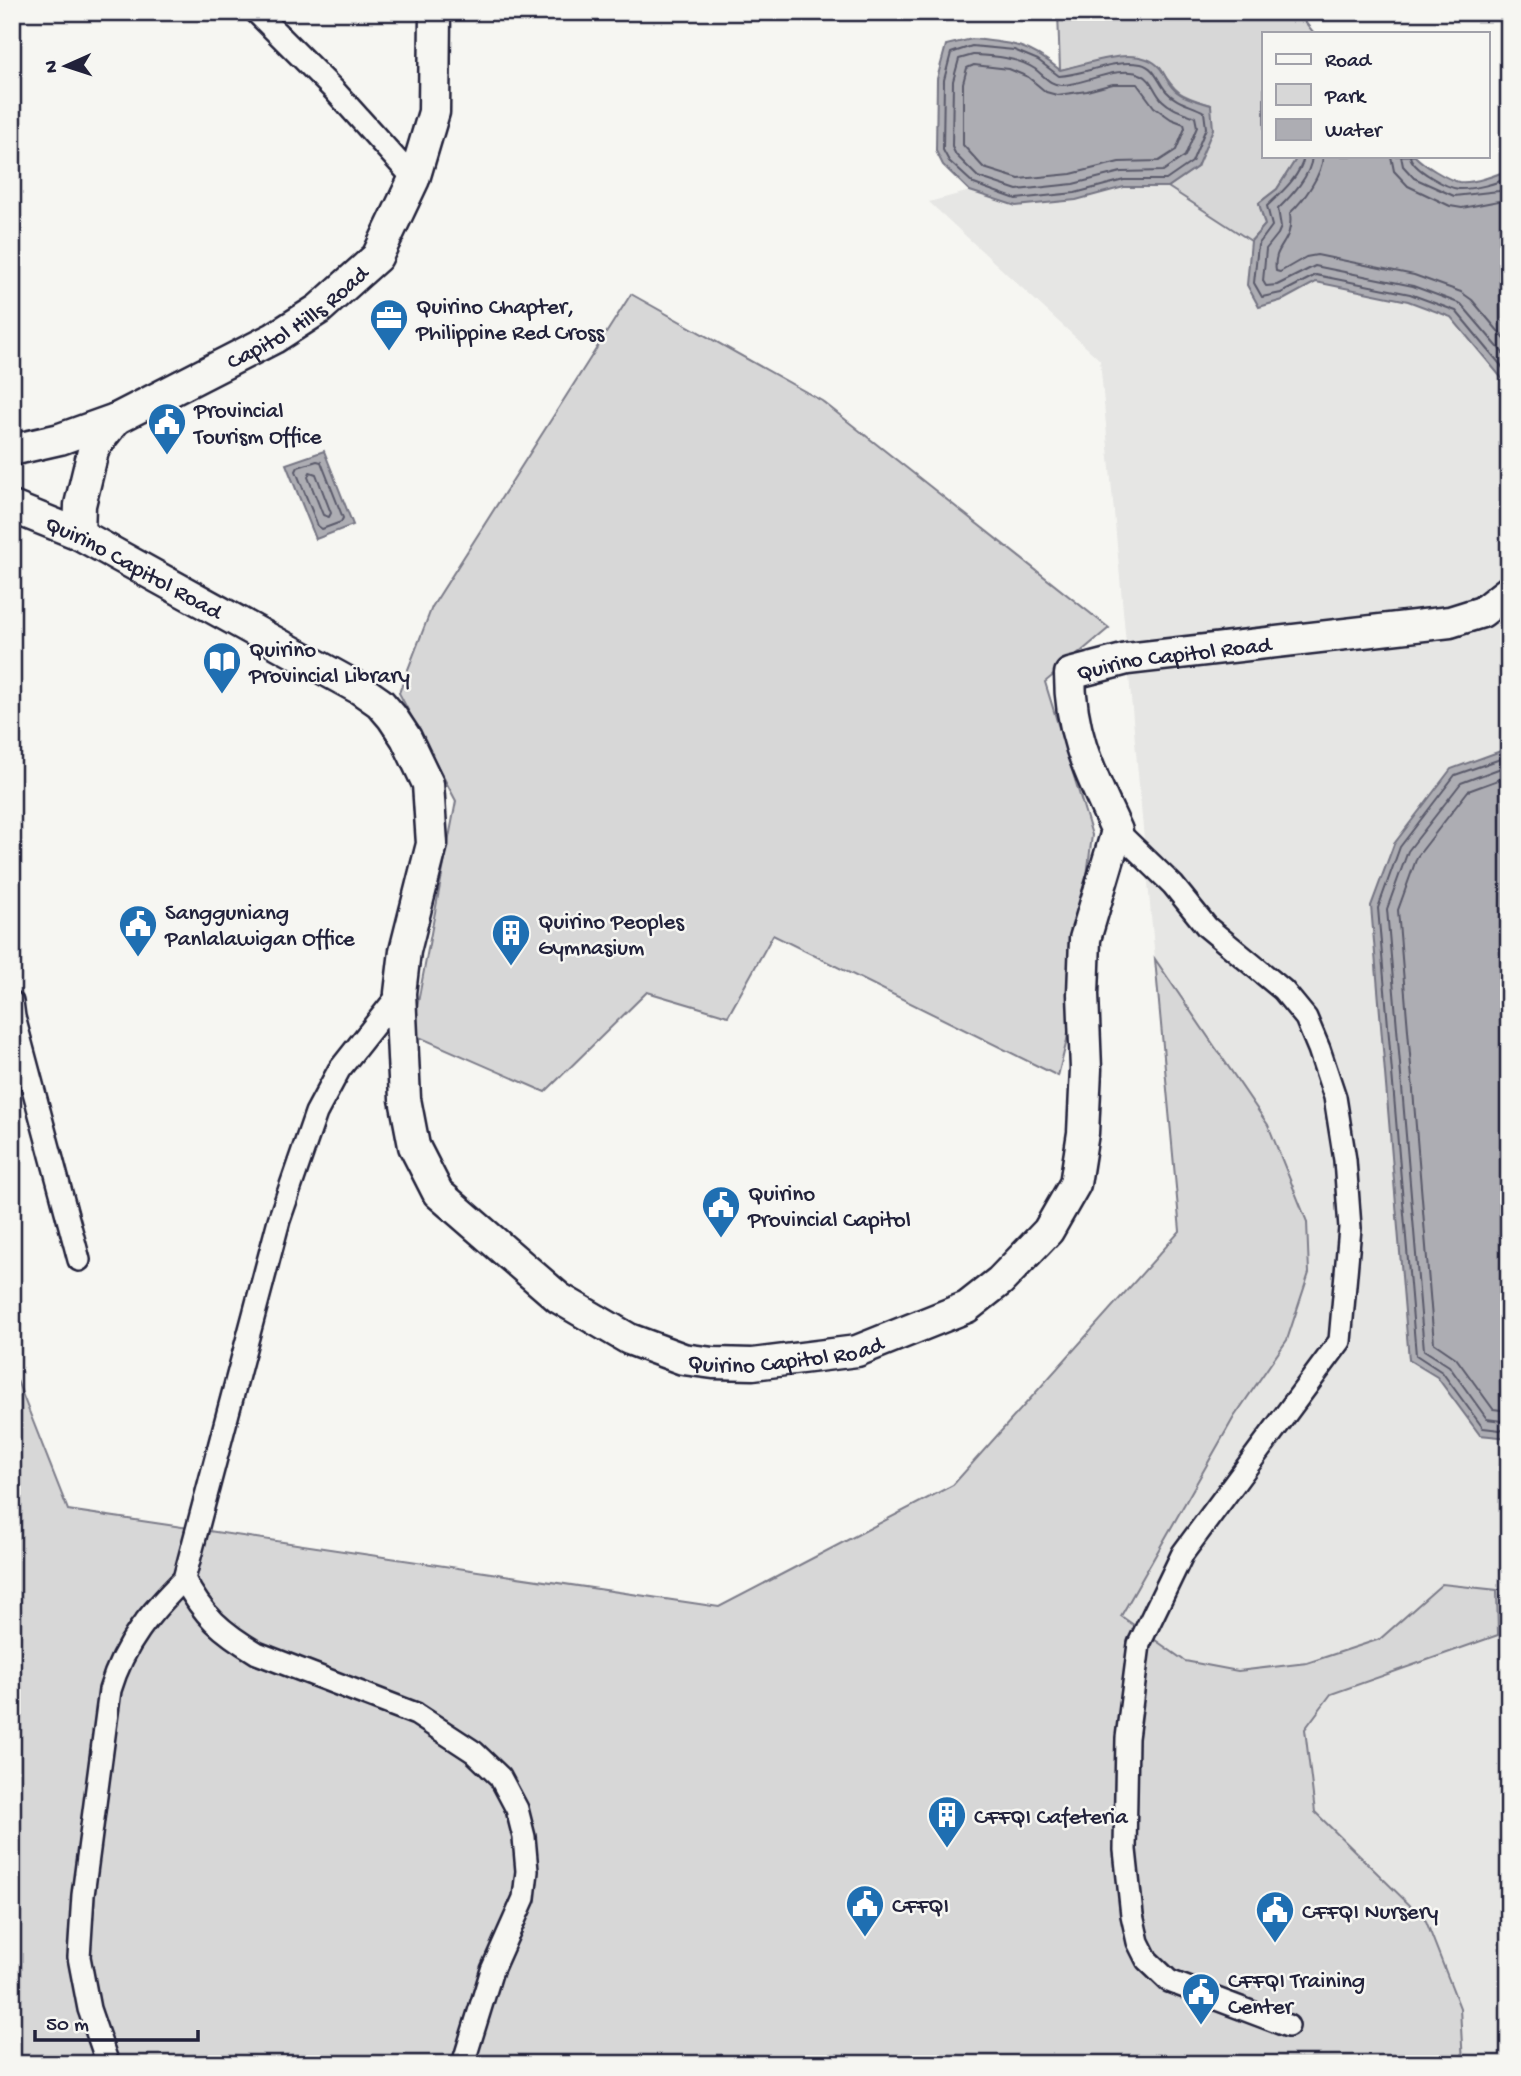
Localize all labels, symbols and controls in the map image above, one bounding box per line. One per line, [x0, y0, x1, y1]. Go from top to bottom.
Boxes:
north arrow [32, 32, 102, 102]
legend [1262, 32, 1490, 158]
text: Road [1325, 50, 1373, 75]
text: N [41, 60, 64, 74]
text: Park [1324, 86, 1368, 111]
text: Water [1325, 120, 1383, 145]
street label: Capitol Hills Road [223, 260, 376, 377]
place label: Quirino Chapter, Philippine Red Cross [415, 295, 605, 348]
office icon: Quirino Chapter, Philippine Red Cross [368, 297, 410, 352]
place label: Provincial Tourism Office [192, 399, 323, 452]
public building icon: Provincial Tourism Office [146, 401, 188, 456]
street label: Quirino Capitol Road [41, 512, 227, 628]
street label: Quirino Capitol Road [1074, 632, 1274, 689]
place label: Quirino Provincial Library [248, 638, 410, 691]
library icon: Quirino Provincial Library [201, 640, 243, 695]
place label: Sangguniang Panlalawigan Office [164, 901, 356, 954]
public building icon: Sangguniang Panlalawigan Office [117, 903, 159, 958]
place label: Quirino Peoples Gymnasium [538, 910, 684, 963]
building icon: Quirino Peoples Gymnasium [490, 912, 532, 967]
place label: Quirino Provincial Capitol [747, 1182, 911, 1235]
public building icon: Quirino Provincial Capitol [700, 1184, 742, 1239]
street label: Quirino Capitol Road [686, 1331, 889, 1381]
building icon: CFFQI Cafeteria [926, 1794, 968, 1849]
place label: CFFQI Cafeteria [974, 1805, 1129, 1832]
public building icon: CFFQI [844, 1883, 886, 1938]
public building icon: CFFQI Nursery [1254, 1889, 1296, 1944]
place label: CFFQI [892, 1894, 949, 1921]
place label: CFFQI Nursery [1302, 1900, 1438, 1927]
place label: CFFQI Training Center [1228, 1969, 1365, 2022]
public building icon: CFFQI Training Center [1180, 1971, 1222, 2026]
scale bar [35, 1999, 198, 2043]
text: 50 m [46, 2014, 89, 2039]

